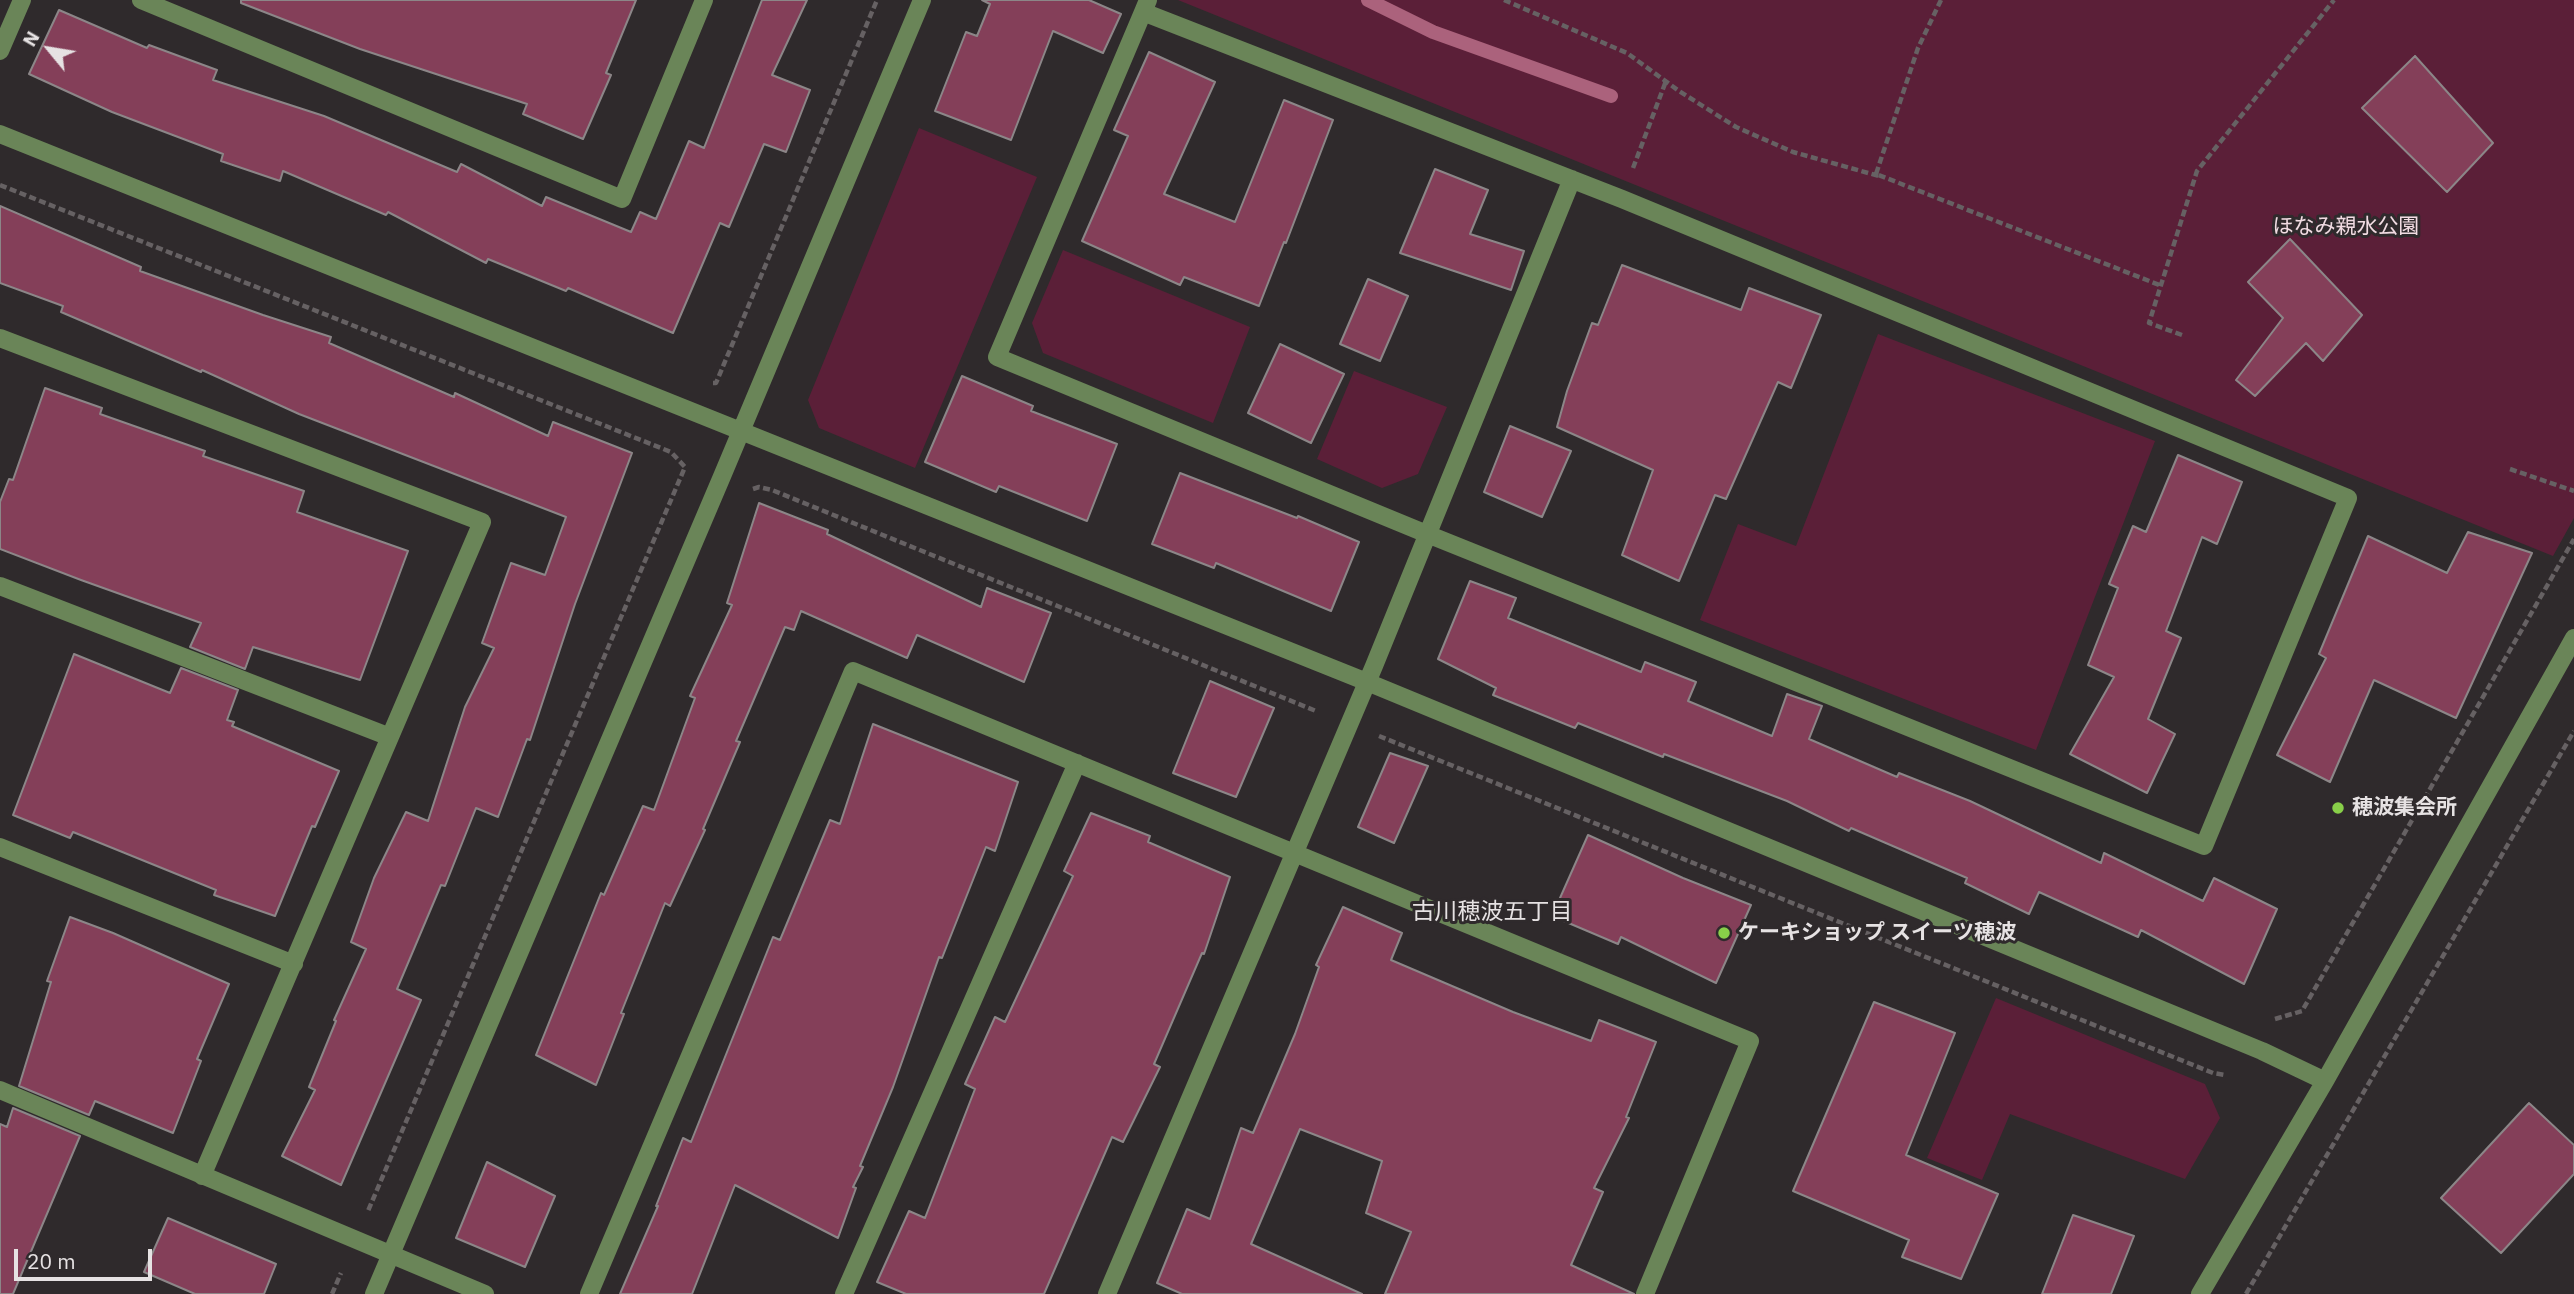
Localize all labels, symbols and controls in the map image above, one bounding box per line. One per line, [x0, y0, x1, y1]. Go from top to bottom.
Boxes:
north arrow [14, 14, 84, 84]
text: N [17, 27, 45, 50]
park label: ほなみ親水公園 [2273, 214, 2419, 240]
place label: 穂波集会所 [2352, 795, 2457, 821]
marker: 穂波集会所 [2330, 800, 2346, 816]
district label: 古川穂波五丁目 [1412, 898, 1572, 926]
place label: ケーキショップ スイーツ穂波 [1738, 920, 2016, 946]
marker: ケーキショップ スイーツ穂波 [1716, 925, 1732, 941]
scale bar [18, 1234, 156, 1278]
text: 20 m [27, 1247, 76, 1275]

